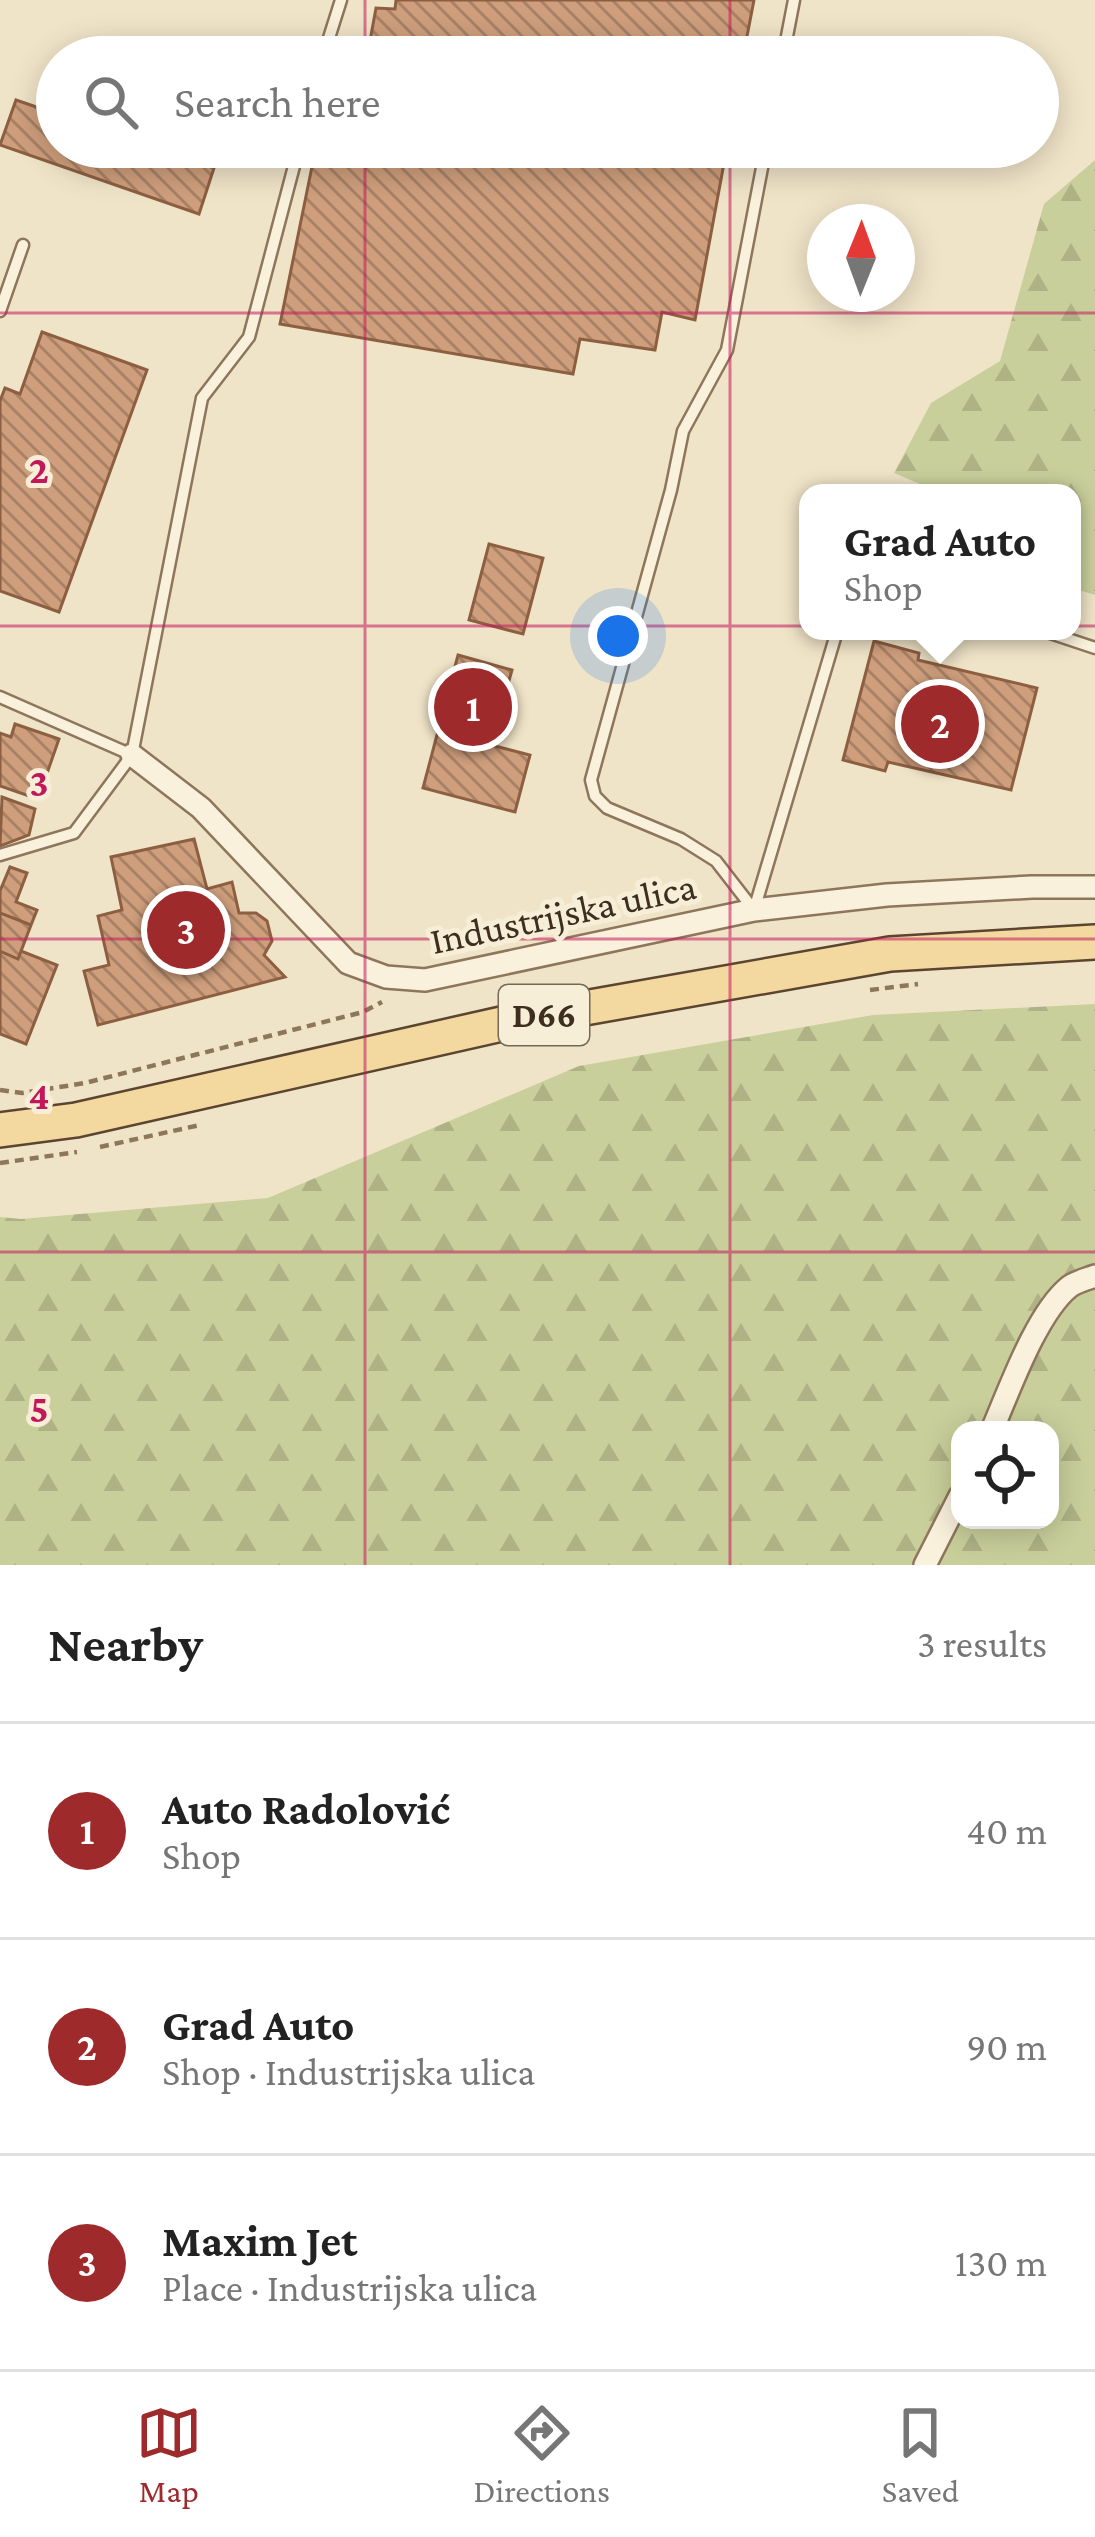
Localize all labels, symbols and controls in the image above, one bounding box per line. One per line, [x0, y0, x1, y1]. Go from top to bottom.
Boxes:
search box [36, 36, 1059, 168]
icon: search [78, 69, 144, 135]
text: Search here [174, 77, 381, 127]
north arrow [807, 204, 915, 312]
text: 2 [29, 448, 49, 491]
popup [799, 484, 1081, 640]
text: Grad Auto [844, 516, 1036, 566]
text: Shop [844, 566, 923, 609]
your location [588, 606, 648, 666]
pin: 1 [434, 662, 512, 752]
pin: 2 [901, 679, 979, 769]
text: 3 [29, 761, 49, 804]
street label: Industrijska ulica [426, 864, 700, 964]
pin: 3 [147, 885, 225, 975]
road number: D66 [499, 985, 589, 1045]
text: 4 [28, 1074, 50, 1117]
text: 5 [29, 1387, 49, 1430]
map controls [951, 1421, 1059, 1529]
button: locate [951, 1421, 1059, 1529]
text: Nearby [48, 1615, 203, 1672]
text: 3 results [917, 1622, 1047, 1665]
text: Auto Radolović [162, 1784, 450, 1834]
text: 1 [80, 1809, 94, 1852]
text: 40 m [966, 1809, 1047, 1852]
text: Shop [162, 1834, 241, 1877]
text: Grad Auto [162, 2000, 354, 2050]
text: 2 [77, 2025, 97, 2068]
text: 90 m [966, 2025, 1047, 2068]
text: Shop · Industrijska ulica [162, 2050, 535, 2093]
text: Maxim Jet [162, 2216, 357, 2266]
text: 3 [77, 2241, 97, 2284]
text: 130 m [955, 2241, 1047, 2284]
text: Place · Industrijska ulica [162, 2266, 537, 2309]
tab: Map [136, 2400, 202, 2509]
tab: Directions [474, 2400, 610, 2509]
tab: Saved [882, 2400, 959, 2509]

